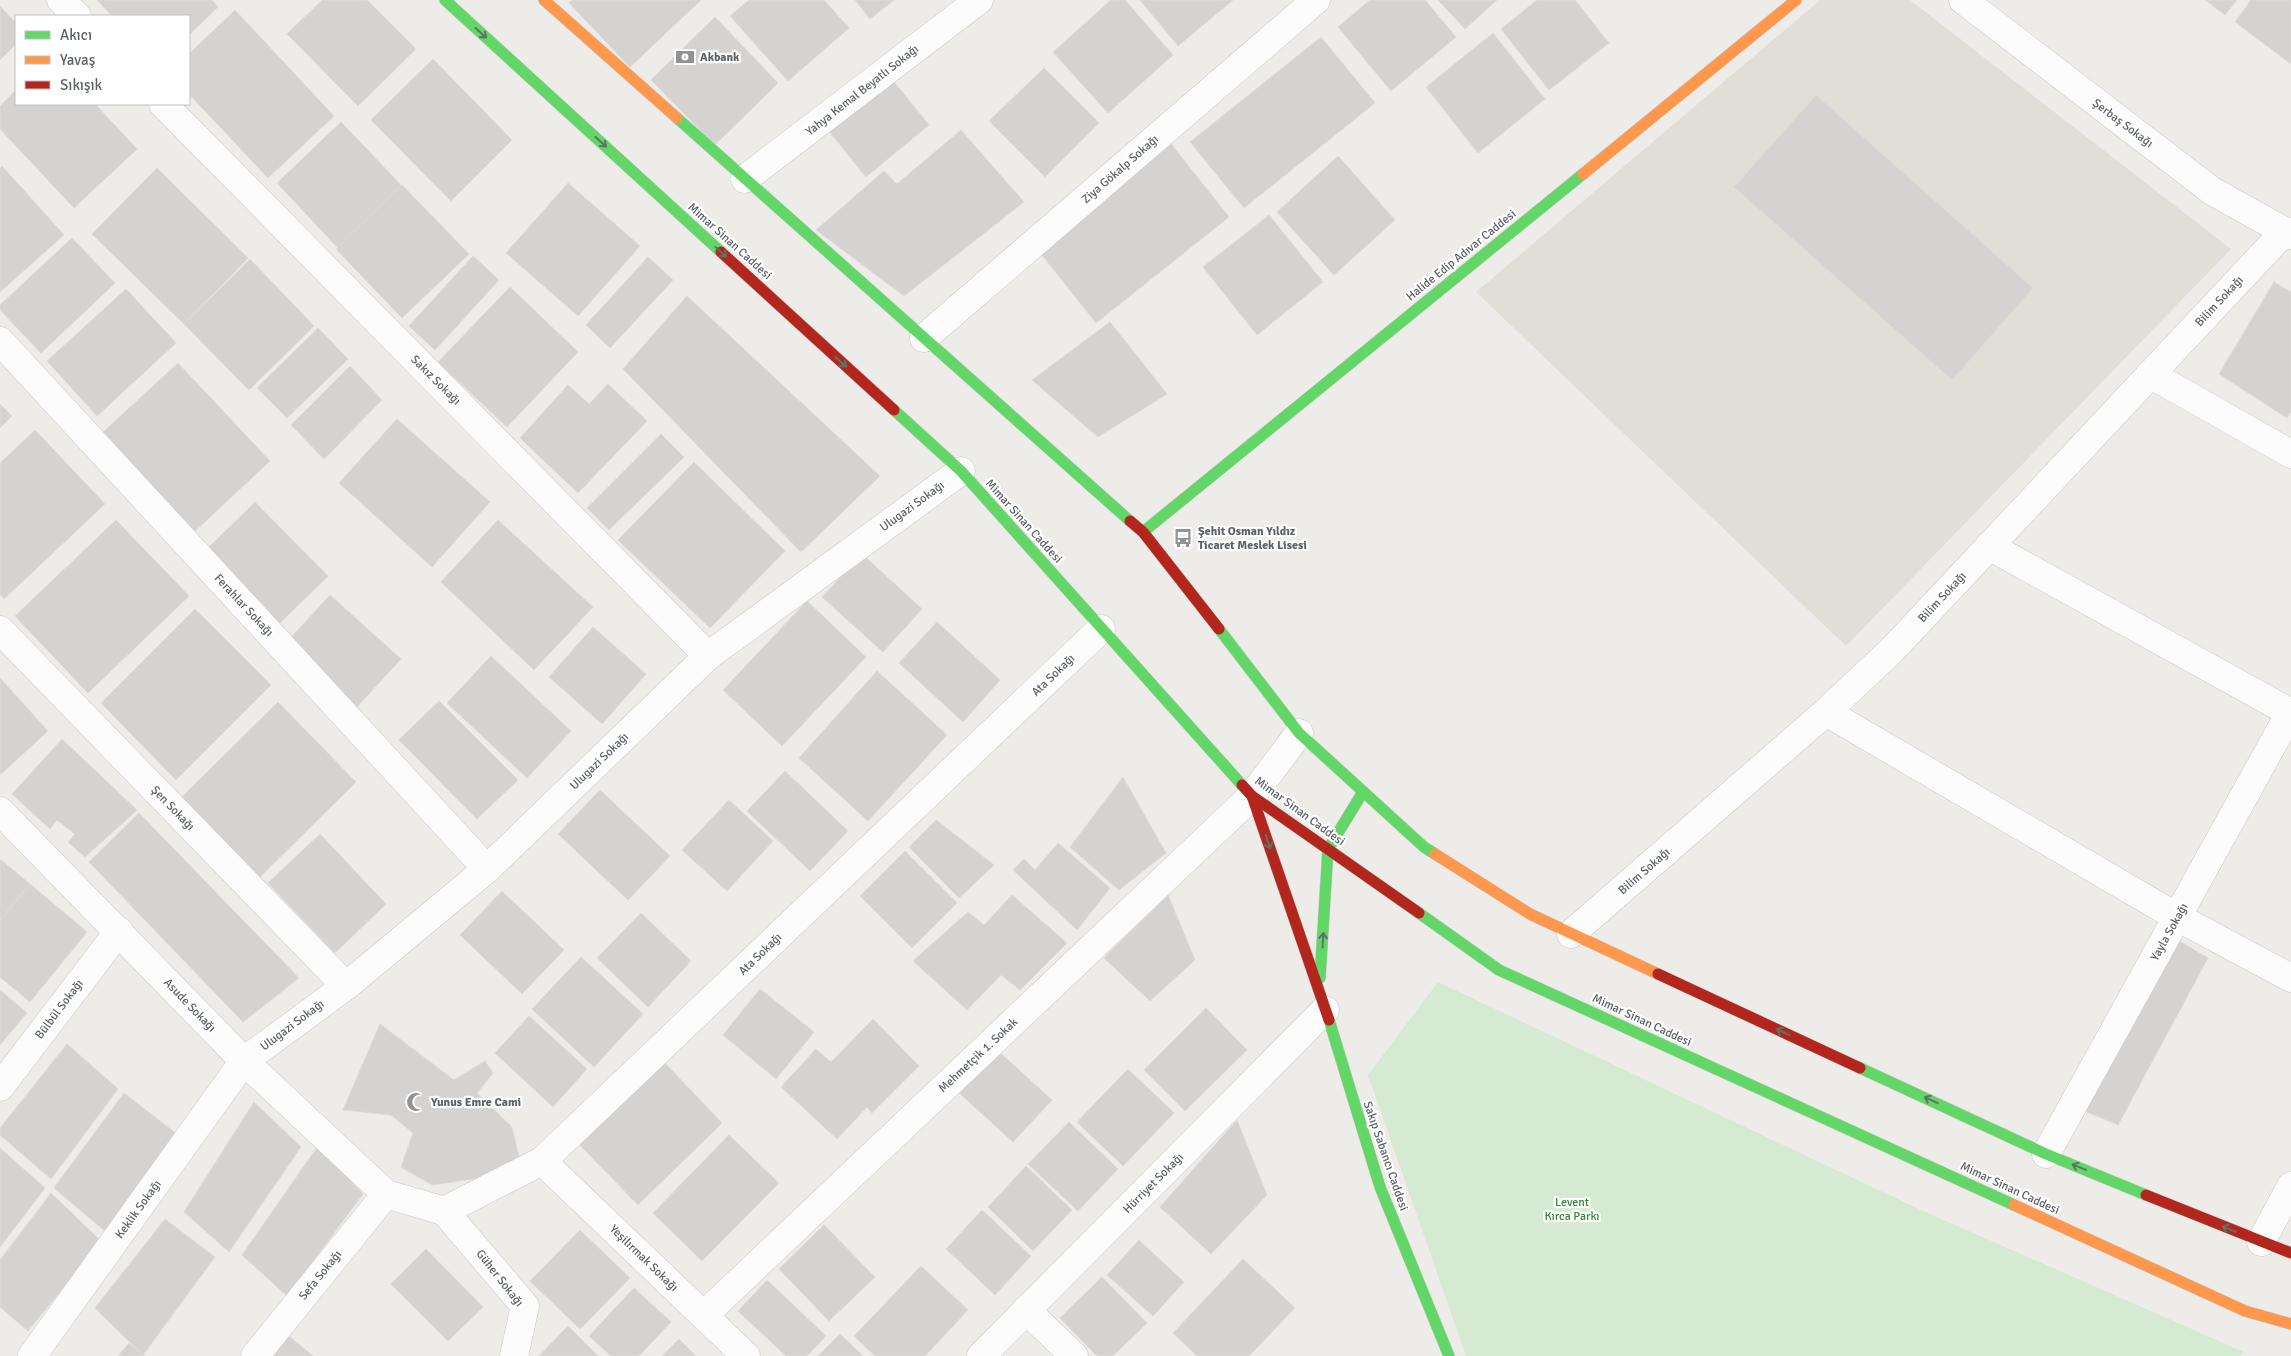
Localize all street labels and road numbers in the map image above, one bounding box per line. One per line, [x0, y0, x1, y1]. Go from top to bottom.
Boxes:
street label: Yahya Kemal Beyatlı Sokağı [803, 42, 922, 139]
street label: Şerbaş Sokağı [2089, 96, 2156, 151]
street label: Ziya Gökalp Sokağı [1079, 132, 1162, 207]
street label: Mimar Sinan Caddesi [685, 200, 775, 283]
street label: Halide Edip Adıvar Caddesi [1403, 206, 1519, 304]
street label: Bilim Sokağı [2192, 273, 2247, 330]
street label: Sakız Sokağı [408, 352, 464, 408]
street label: Mimar Sinan Caddesi [982, 476, 1065, 566]
street label: Ulugazi Sokağı [877, 478, 948, 535]
street label: Bilim Sokağı [1915, 569, 1970, 626]
street label: Ferahlar Sokağı [211, 571, 276, 640]
street label: Ata Sokağı [1028, 651, 1078, 700]
street label: Ulugazi Sokağı [567, 729, 632, 793]
street label: Mimar Sinan Caddesi [1252, 774, 1348, 849]
street label: Şen Sokağı [148, 783, 198, 834]
street label: Bilim Sokağı [1615, 845, 1673, 898]
street label: Yayla Sokağı [2147, 901, 2191, 964]
street label: Ata Sokağı [735, 930, 785, 979]
street label: Asude Sokağı [160, 975, 219, 1035]
street label: Bülbül Sokağı [32, 976, 87, 1042]
street label: Mimar Sinan Caddesi [1590, 991, 1694, 1050]
street label: Ulugazi Sokağı [257, 996, 327, 1054]
street label: Mehmetçik 1. Sokak [936, 1015, 1021, 1096]
street label: Sakıp Sabancı Caddesi [1360, 1099, 1411, 1213]
street label: Hürriyet Sokağı [1120, 1150, 1187, 1217]
street label: Mimar Sinan Caddesi [1958, 1159, 2062, 1218]
street label: Keklik Sokağı [112, 1177, 165, 1242]
street label: Yeşilırmak Sokağı [606, 1222, 681, 1295]
street label: Sefa Sokağı [296, 1247, 345, 1303]
street label: Güher Sokağı [473, 1247, 527, 1310]

